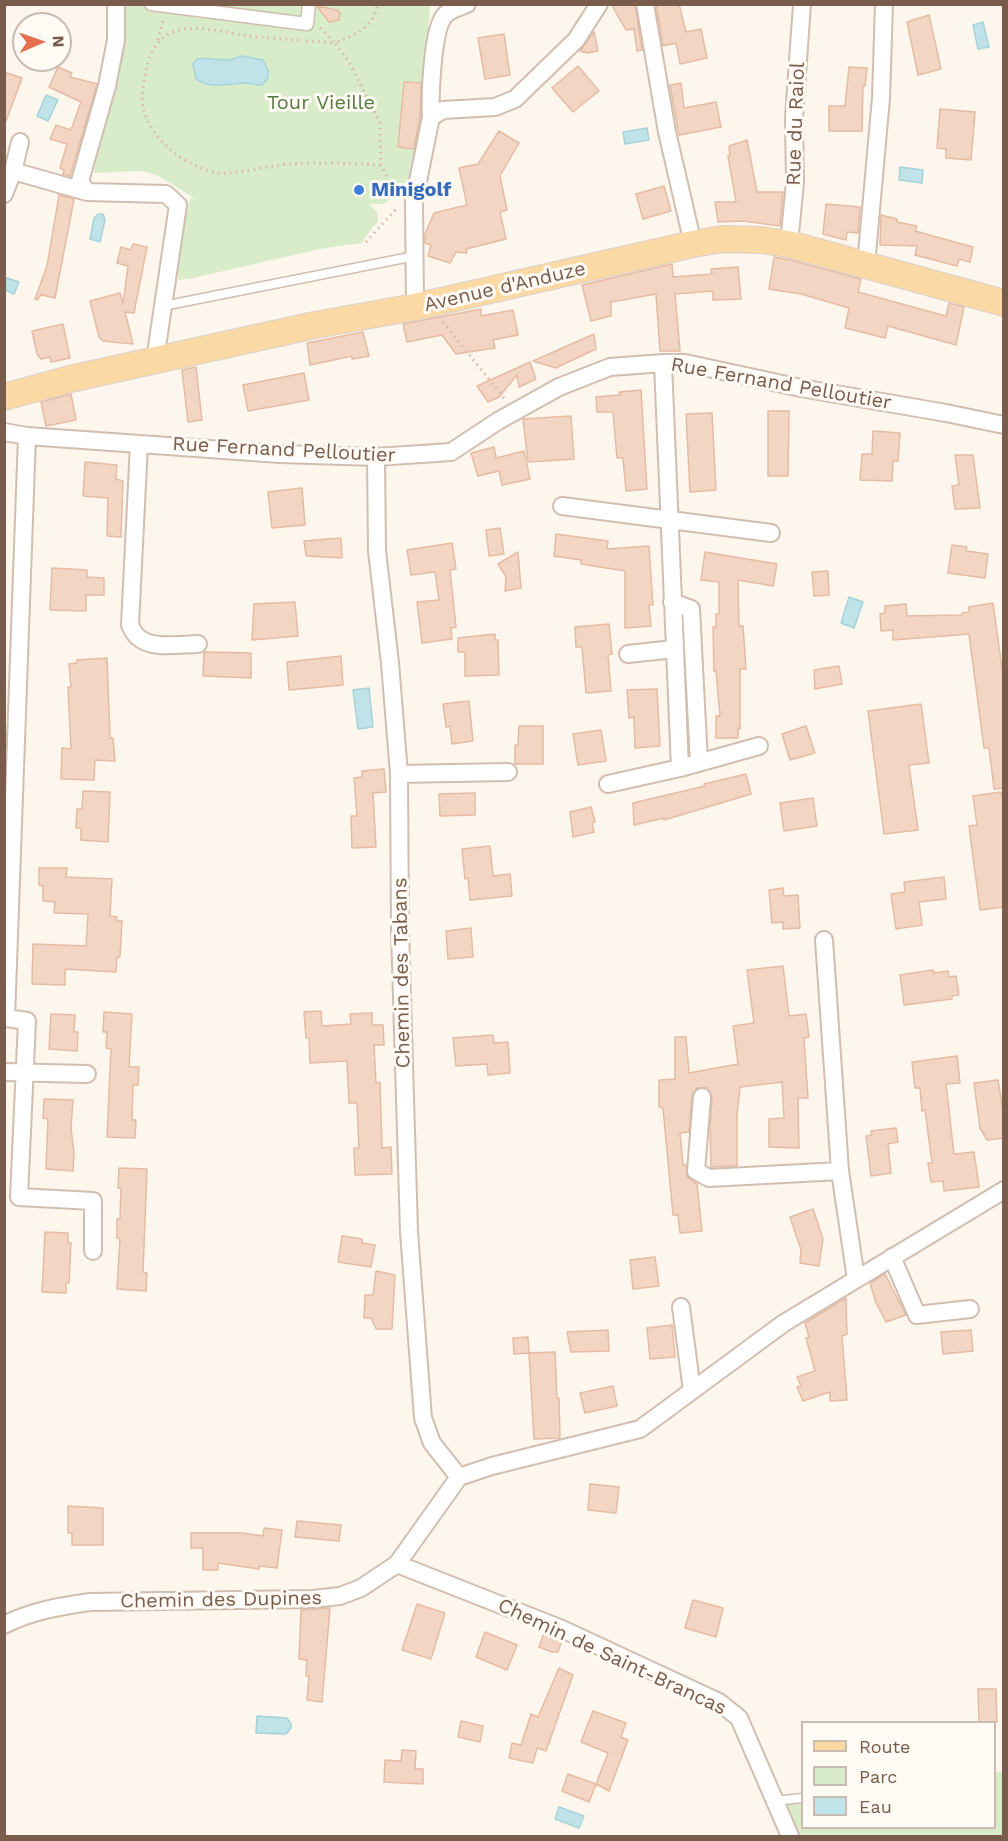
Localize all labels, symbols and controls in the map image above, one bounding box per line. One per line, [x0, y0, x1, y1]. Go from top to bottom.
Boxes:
north arrow [12, 12, 72, 72]
text: N [49, 35, 68, 48]
street label: Rue du Raiol [782, 62, 810, 186]
park label: Tour Vieille [267, 91, 375, 115]
place label: Minigolf [371, 178, 451, 202]
marker: Minigolf [352, 183, 366, 197]
street label: Avenue d'Anduze [422, 257, 588, 317]
street label: Rue Fernand Pelloutier [669, 353, 893, 415]
street label: Rue Fernand Pelloutier [172, 432, 396, 468]
street label: Chemin des Tabans [388, 877, 416, 1069]
street label: Chemin des Dupines [120, 1586, 322, 1614]
street label: Chemin de Saint-Brancas [494, 1593, 730, 1721]
legend [801, 1721, 996, 1829]
text: Route [859, 1736, 911, 1757]
text: Parc [859, 1766, 897, 1787]
text: Eau [859, 1796, 892, 1817]

